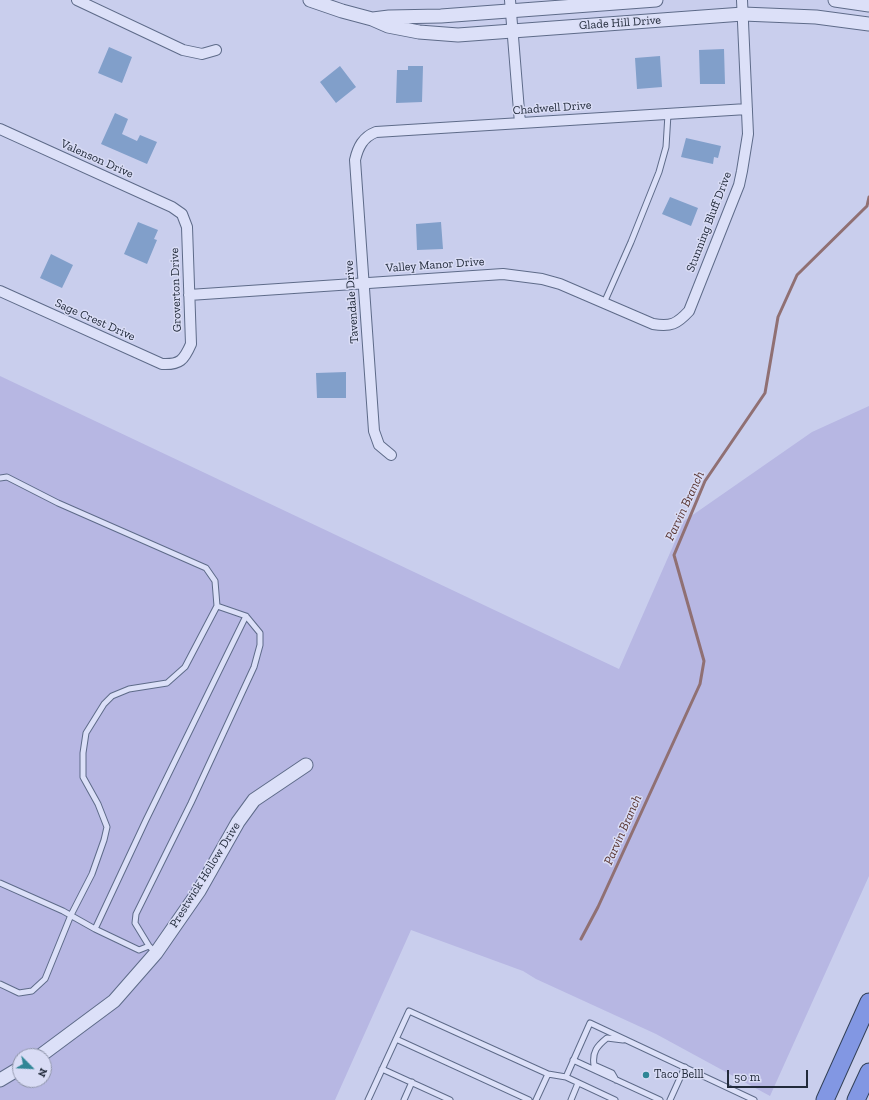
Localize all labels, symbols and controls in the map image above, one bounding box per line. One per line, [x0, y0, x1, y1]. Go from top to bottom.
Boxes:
street label: Glade Hill Drive [579, 13, 661, 33]
street label: Chadwell Drive [512, 98, 592, 118]
street label: Valenson Drive [59, 137, 135, 181]
street label: Stunning Bluff Drive [683, 170, 735, 274]
street label: Groverton Drive [167, 248, 185, 332]
street label: Valley Manor Drive [385, 254, 485, 276]
street label: Tavendale Drive [342, 260, 362, 344]
street label: Sage Crest Drive [53, 296, 137, 344]
water label: Parvin Branch [662, 469, 708, 543]
water label: Parvin Branch [601, 793, 645, 867]
street label: Prestwick Hollow Drive [167, 820, 243, 930]
north arrow [12, 1048, 52, 1088]
scale bar [729, 1062, 810, 1088]
text: N [35, 1066, 50, 1079]
place label: Taco Belll [654, 1068, 704, 1082]
marker: Taco Belll [641, 1070, 651, 1080]
text: 50 m [734, 1070, 760, 1084]

